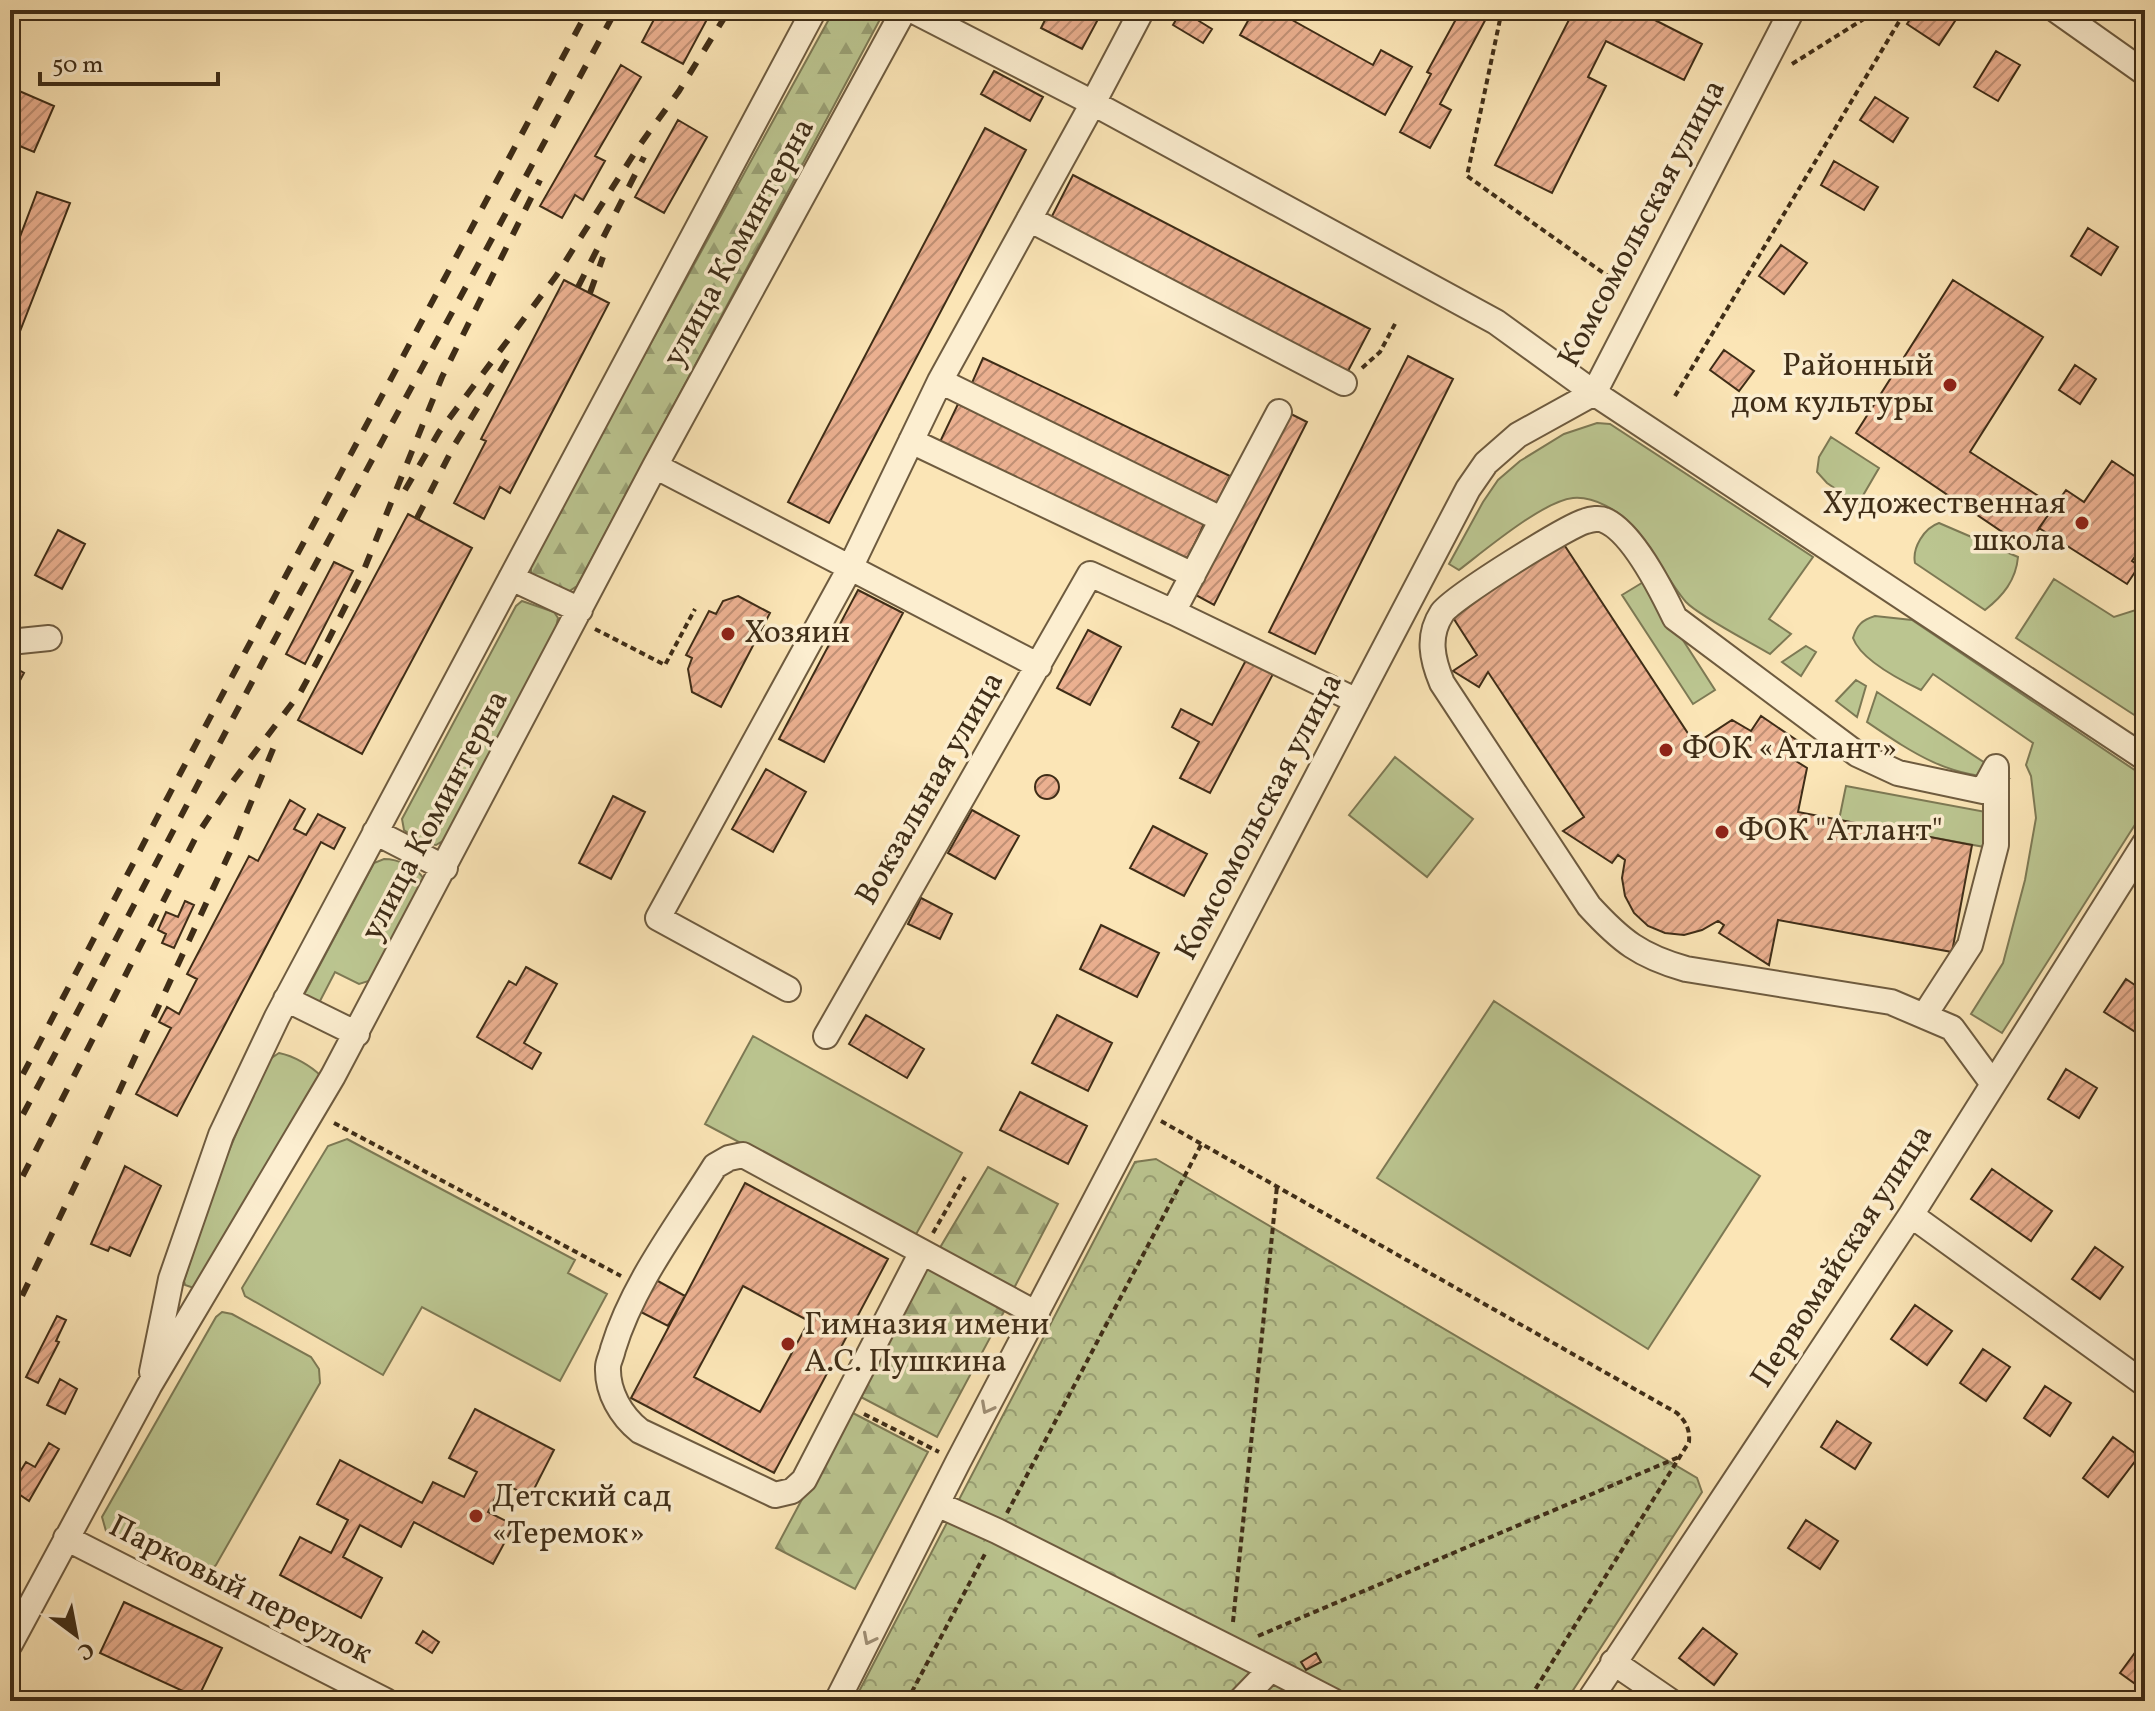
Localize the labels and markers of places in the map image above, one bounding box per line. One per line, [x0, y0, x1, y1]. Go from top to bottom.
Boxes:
place label: Районный дом культуры [1731, 345, 1934, 426]
marker: Районный дом культуры [1941, 376, 1959, 394]
place label: Художественная школа [1822, 483, 2066, 564]
marker: Художественная школа [2073, 514, 2091, 532]
place label: Хозяин [744, 612, 850, 656]
marker: Хозяин [719, 625, 737, 643]
place label: ФОК «Атлант» [1682, 728, 1897, 772]
marker: ФОК «Атлант» [1657, 741, 1675, 759]
place label: ФОК "Атлант" [1738, 810, 1943, 854]
marker: ФОК "Атлант" [1713, 823, 1731, 841]
place label: Гимназия имени А.С. Пушкина [804, 1304, 1049, 1385]
marker: Гимназия имени А.С. Пушкина [779, 1335, 797, 1353]
place label: Детский сад «Теремок» [492, 1476, 671, 1557]
marker: Детский сад «Теремок» [467, 1507, 485, 1525]

